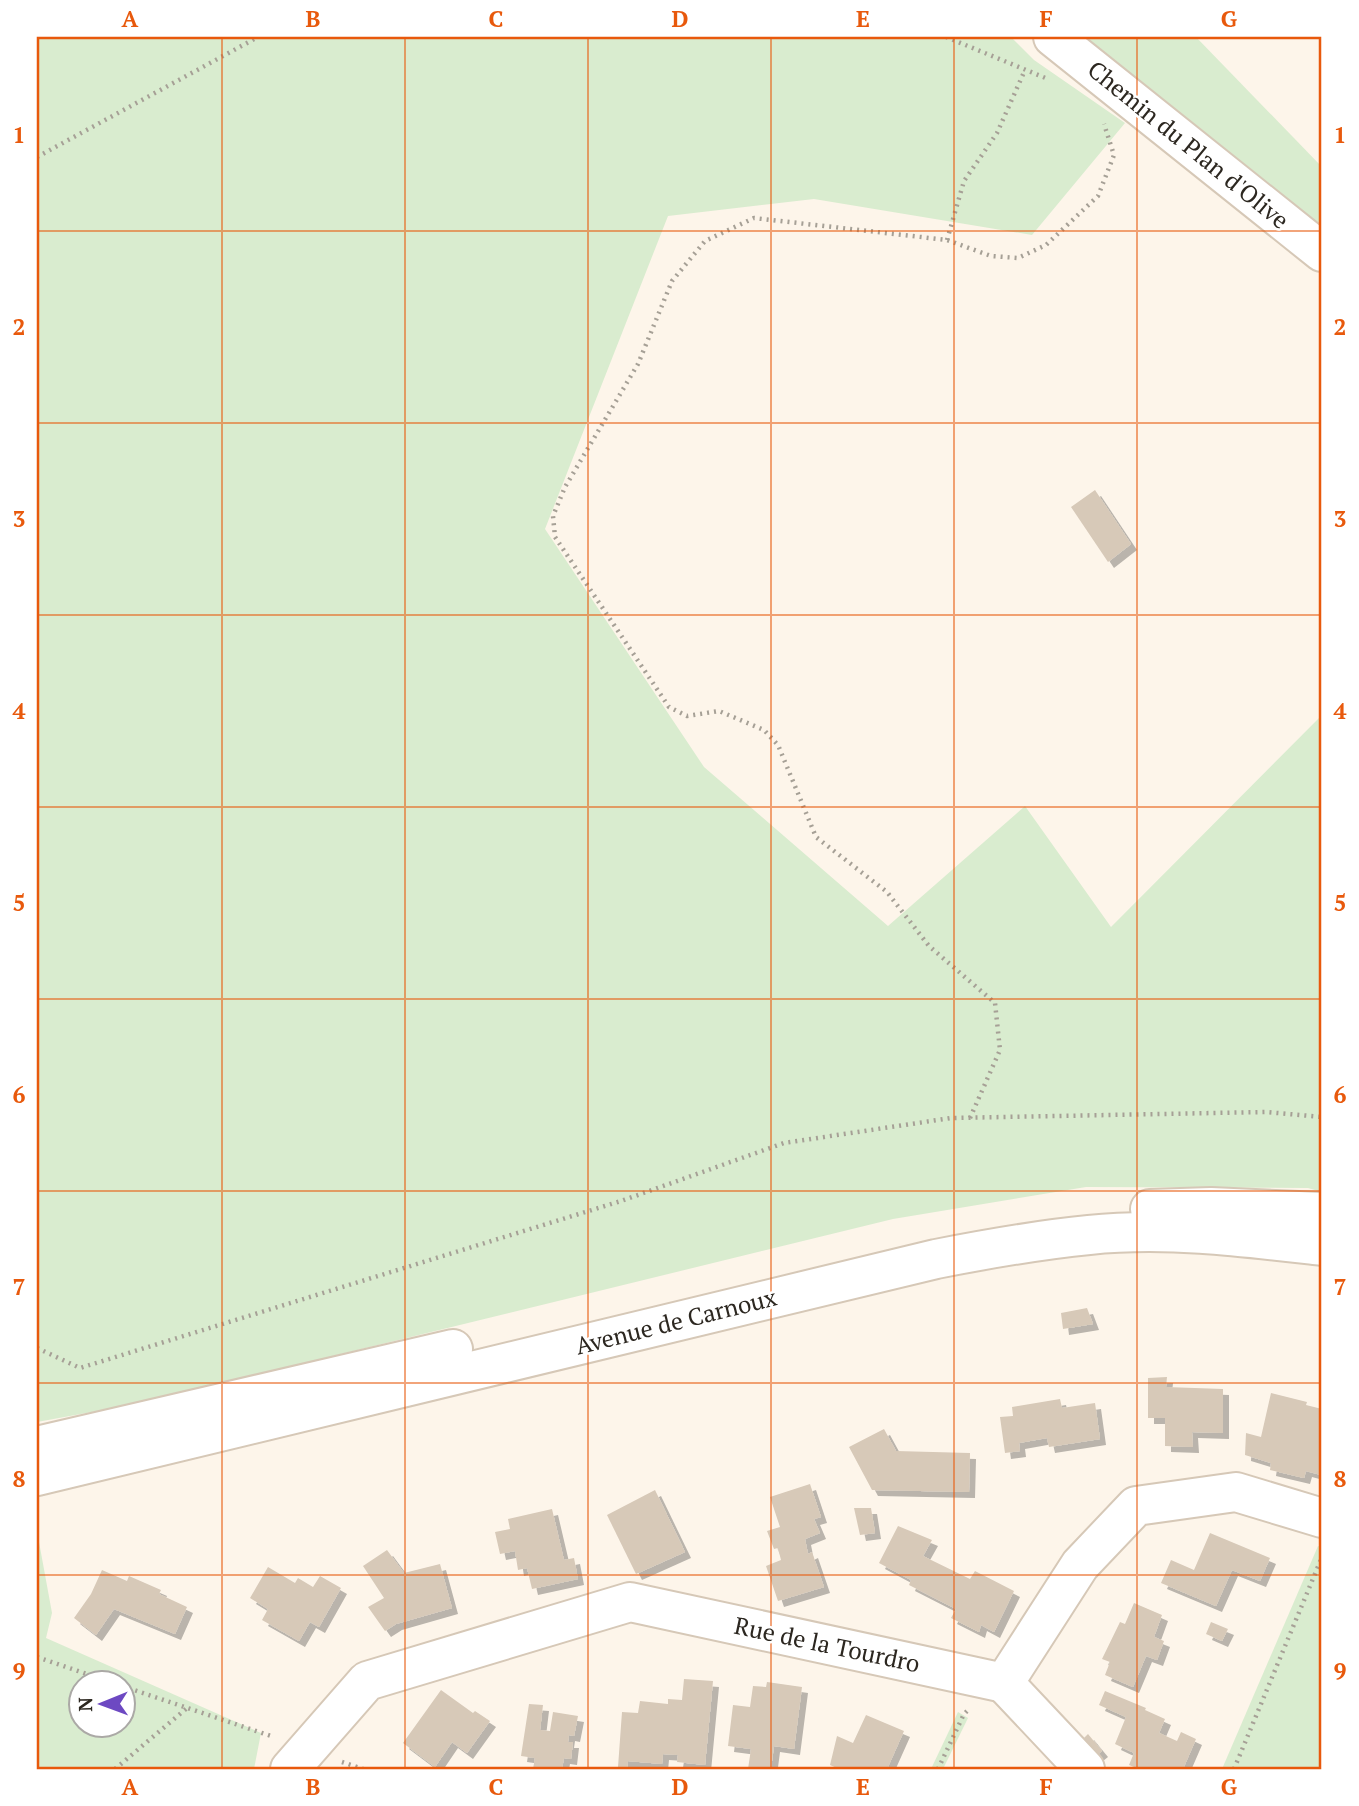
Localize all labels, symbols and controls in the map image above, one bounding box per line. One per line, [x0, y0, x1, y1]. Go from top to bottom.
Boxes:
text: A [122, 3, 139, 34]
text: B [306, 3, 321, 34]
text: C [489, 3, 504, 34]
text: D [672, 3, 689, 34]
text: E [856, 3, 870, 34]
text: F [1039, 3, 1053, 34]
text: G [1221, 3, 1238, 34]
street label: Chemin du Plan d'Olive [1081, 53, 1296, 235]
text: 1 [13, 119, 26, 150]
text: 1 [1334, 119, 1347, 150]
text: 2 [13, 311, 26, 342]
text: 2 [1334, 311, 1347, 342]
text: 3 [13, 503, 26, 534]
text: 3 [1334, 503, 1347, 534]
text: 4 [13, 695, 26, 726]
text: 4 [1334, 695, 1347, 726]
text: 5 [13, 887, 26, 918]
text: 5 [1334, 887, 1347, 918]
text: 6 [13, 1079, 26, 1110]
text: 6 [1334, 1079, 1347, 1110]
text: 7 [13, 1271, 26, 1302]
text: 7 [1334, 1271, 1347, 1302]
street label: Avenue de Carnoux [572, 1280, 780, 1361]
text: 8 [13, 1463, 26, 1494]
text: 8 [1334, 1463, 1347, 1494]
street label: Rue de la Tourdro [732, 1609, 923, 1679]
text: 9 [13, 1655, 26, 1686]
text: 9 [1334, 1655, 1347, 1686]
north arrow [66, 1670, 136, 1740]
text: N [72, 1696, 97, 1712]
text: A [122, 1771, 139, 1802]
text: B [306, 1771, 321, 1802]
text: C [489, 1771, 504, 1802]
text: D [672, 1771, 689, 1802]
text: E [856, 1771, 870, 1802]
text: F [1039, 1771, 1053, 1802]
text: G [1221, 1771, 1238, 1802]

